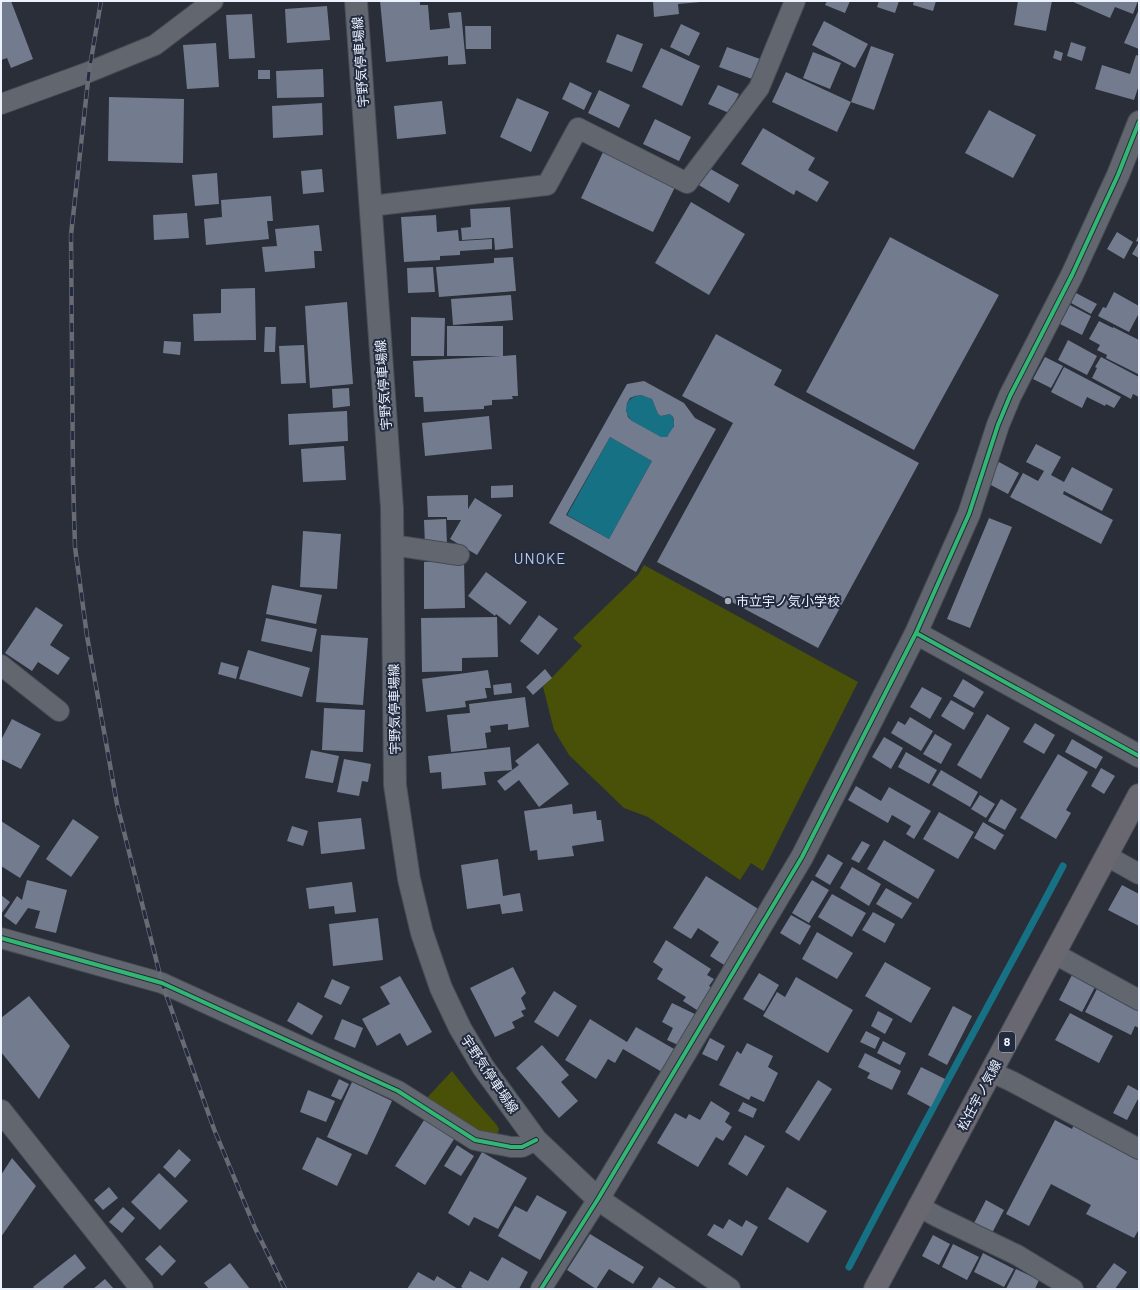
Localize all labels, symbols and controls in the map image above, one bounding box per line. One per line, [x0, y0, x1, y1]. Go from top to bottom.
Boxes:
street label: 宇野気停車場線 [349, 16, 371, 108]
street label: 宇野気停車場線 [372, 339, 394, 431]
district label: UNOKE [514, 549, 566, 567]
place label: 市立宇ノ気小学校 [736, 593, 840, 609]
marker: 市立宇ノ気小学校 [723, 596, 733, 606]
street label: 宇野気停車場線 [385, 663, 403, 755]
street label: 宇野気停車場線 [458, 1032, 522, 1116]
road number: 8 [999, 1032, 1015, 1052]
street label: 松任宇ノ気線 [954, 1057, 1004, 1133]

